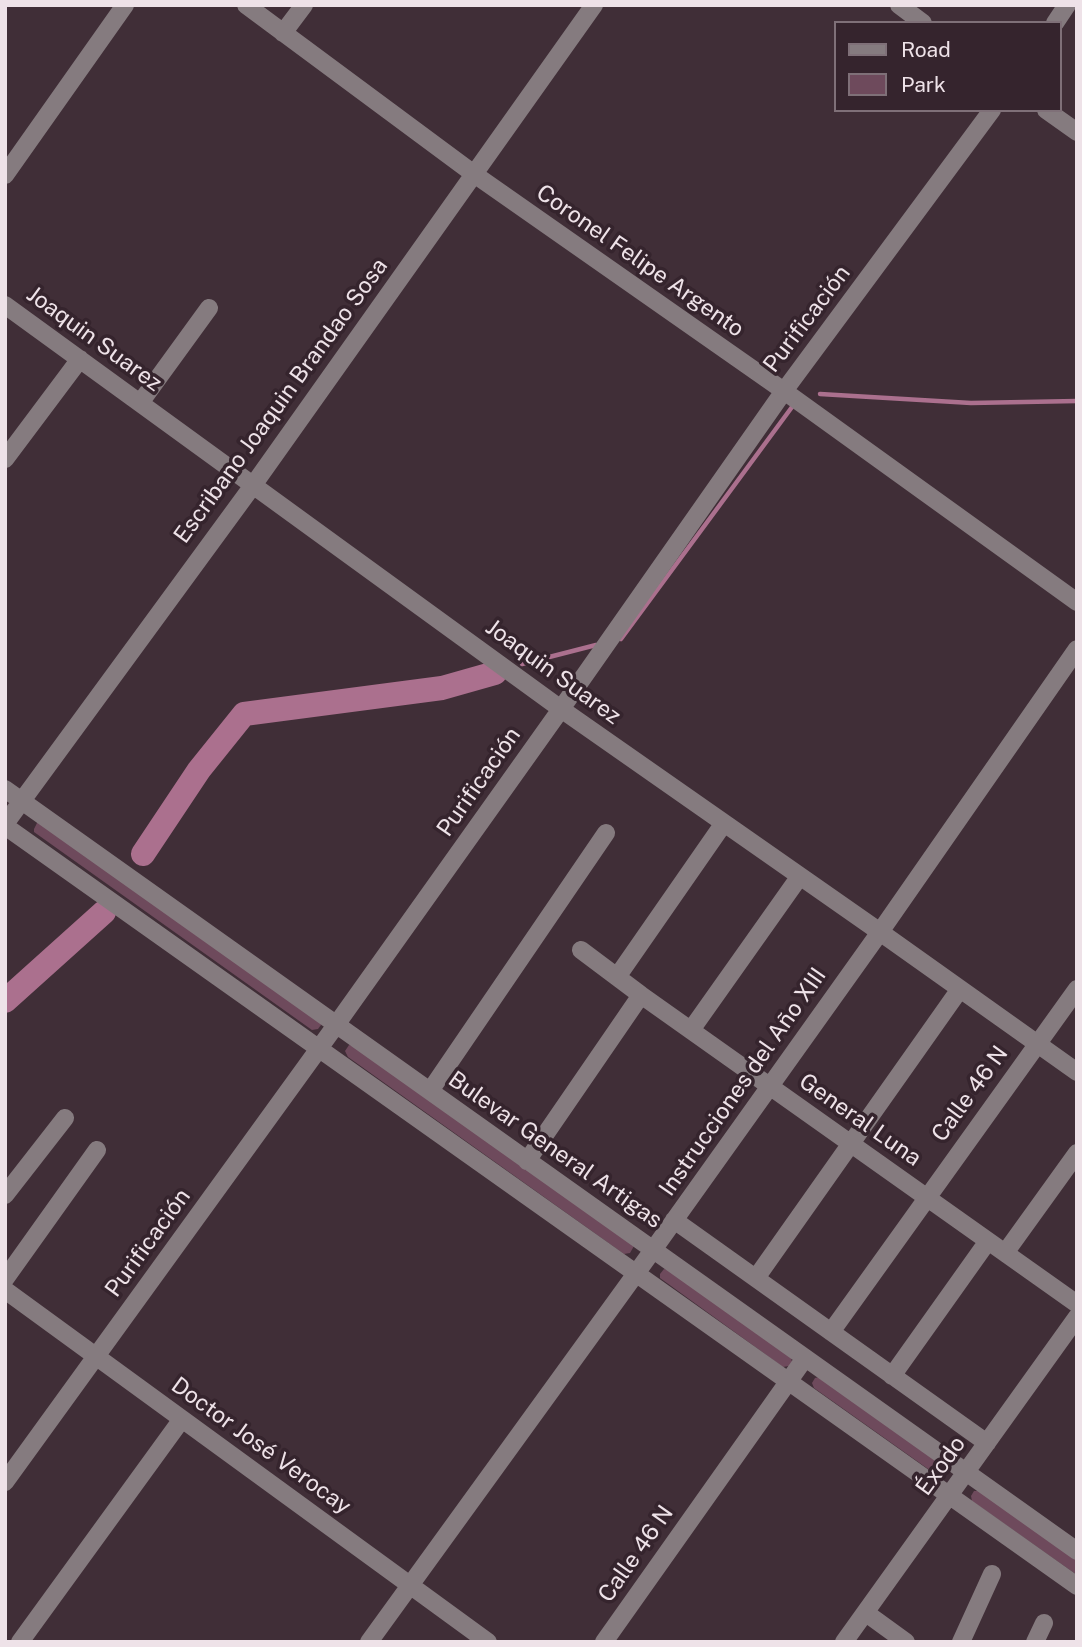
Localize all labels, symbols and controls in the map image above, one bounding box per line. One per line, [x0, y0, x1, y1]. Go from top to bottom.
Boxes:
legend [834, 21, 1061, 112]
text: Road [901, 37, 951, 62]
text: Park [901, 72, 946, 97]
street label: Coronel Felipe Argento [531, 179, 749, 343]
street label: Escribano Joaquin Brandao Sosa [168, 253, 394, 549]
street label: Purificación [758, 260, 856, 378]
street label: Joaquin Suarez [21, 281, 167, 397]
street label: Joaquin Suarez [480, 614, 626, 730]
street label: Purificación [431, 722, 527, 842]
street label: Instrucciones del Año XIII [654, 963, 832, 1201]
street label: Calle 46 N [926, 1041, 1014, 1147]
street label: Bulevar General Artigas [443, 1066, 667, 1234]
street label: General Luna [794, 1068, 926, 1172]
street label: Purificación [100, 1184, 196, 1302]
street label: Doctor José Verocay [166, 1371, 356, 1521]
street label: Éxodo [910, 1431, 972, 1501]
street label: Calle 46 N [593, 1500, 679, 1608]

